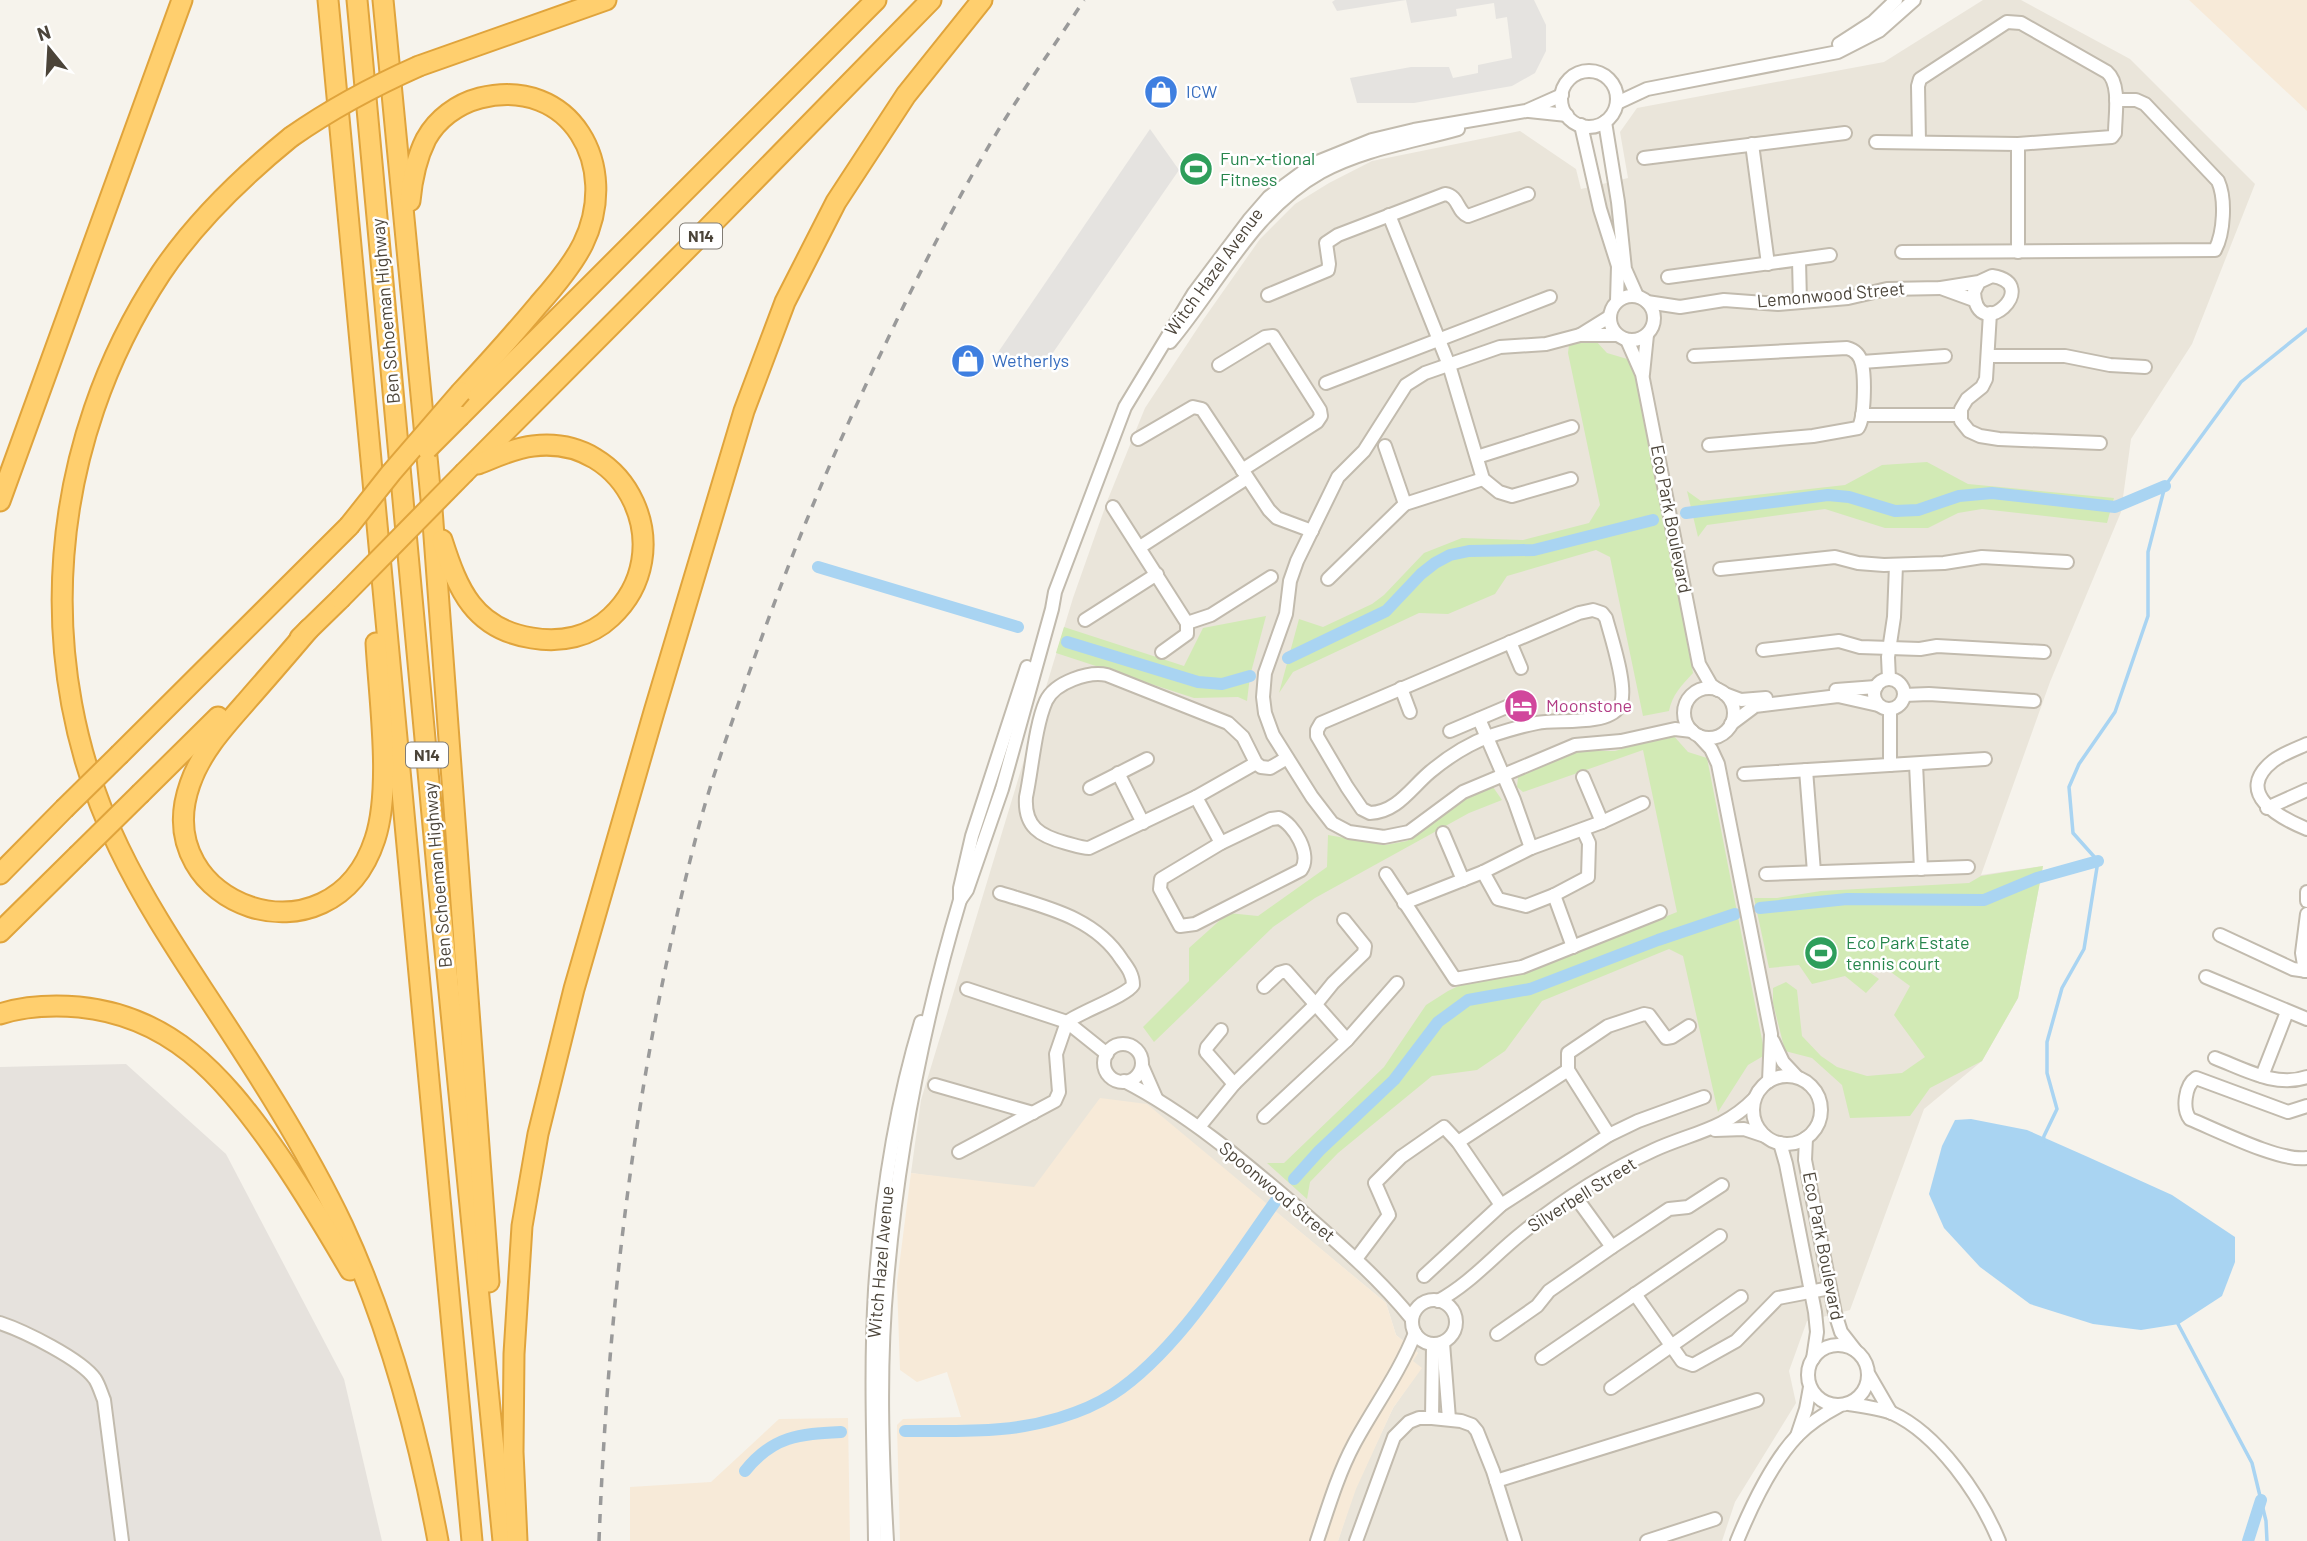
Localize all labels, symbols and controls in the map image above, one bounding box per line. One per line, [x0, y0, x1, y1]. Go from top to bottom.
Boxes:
north arrow [14, 14, 84, 84]
text: N [34, 19, 53, 45]
shop icon: ICW [1142, 73, 1180, 111]
place label: ICW [1186, 80, 1217, 102]
place label: Fun-x-tional Fitness [1220, 147, 1315, 190]
sports icon: Fun-x-tional Fitness [1177, 150, 1215, 188]
street label: Witch Hazel Avenue [1159, 203, 1267, 340]
street label: Ben Schoeman Highway [366, 217, 404, 405]
road number: N14 [680, 224, 722, 248]
street label: Lemonwood Street [1756, 277, 1906, 311]
shop icon: Wetherlys [949, 342, 987, 380]
place label: Wetherlys [992, 349, 1069, 371]
street label: Eco Park Boulevard [1647, 443, 1697, 595]
hotel icon: Moonstone [1502, 687, 1540, 725]
place label: Moonstone [1546, 694, 1632, 716]
road number: N14 [406, 742, 448, 768]
street label: Ben Schoeman Highway [418, 781, 456, 969]
place label: Eco Park Estate tennis court [1846, 931, 1970, 974]
sports icon: Eco Park Estate tennis court [1802, 934, 1840, 972]
street label: Spoonwood Street [1215, 1136, 1340, 1246]
street label: Silverbell Street [1523, 1152, 1640, 1236]
street label: Eco Park Boulevard [1799, 1170, 1849, 1322]
street label: Witch Hazel Avenue [862, 1185, 898, 1339]

